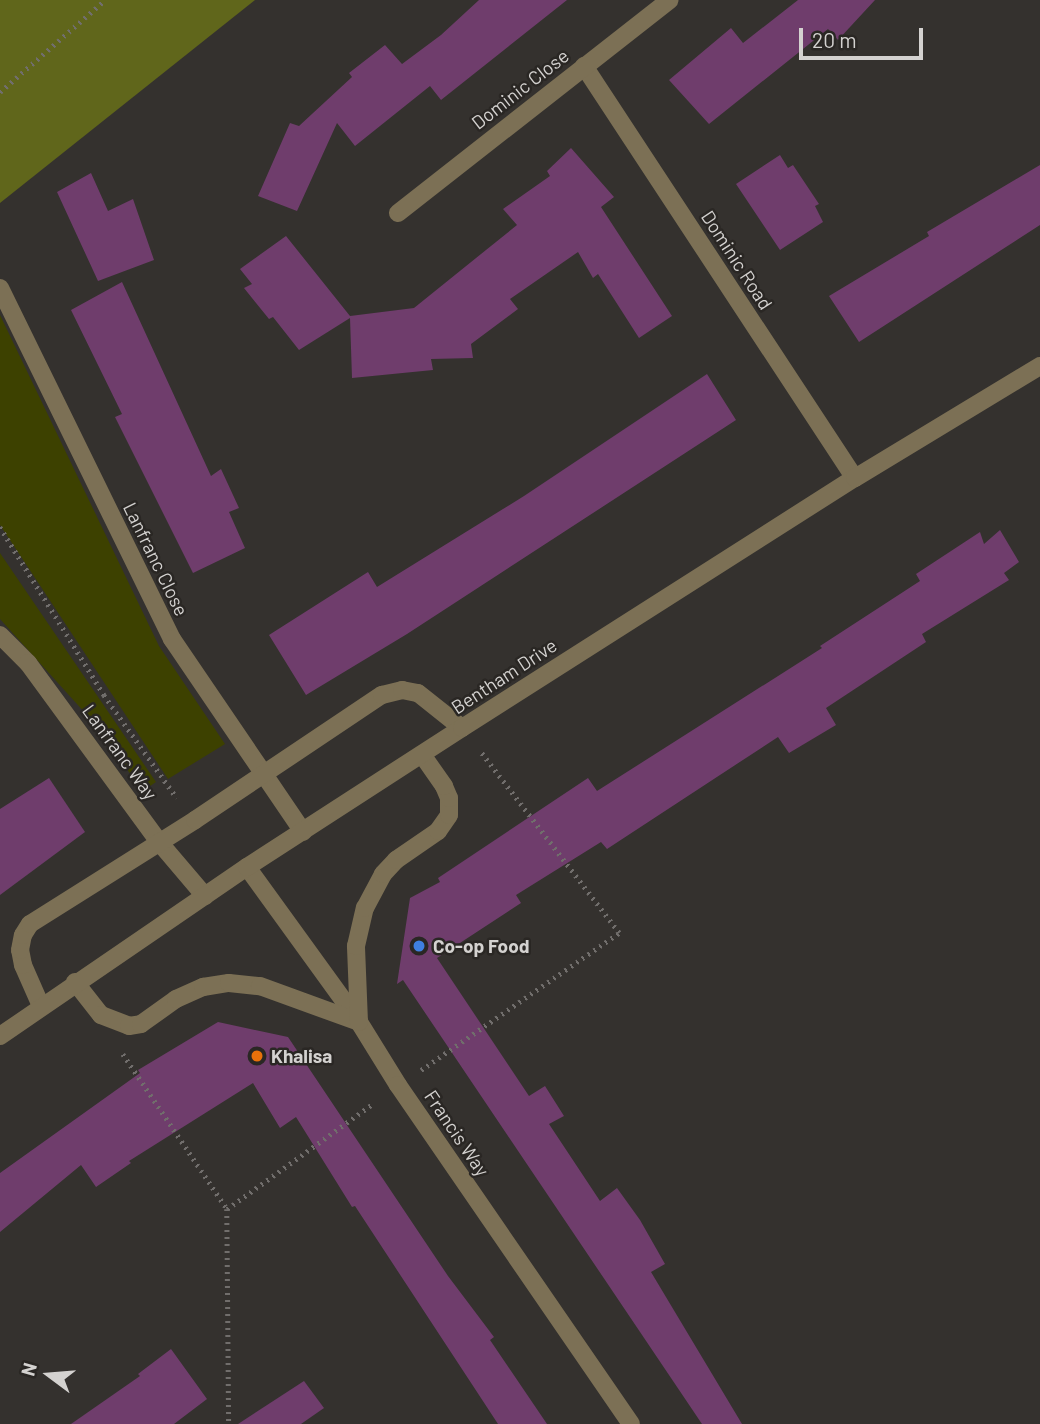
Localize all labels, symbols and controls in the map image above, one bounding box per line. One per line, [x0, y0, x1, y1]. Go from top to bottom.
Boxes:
scale bar [802, 14, 926, 58]
text: 20 m [812, 27, 857, 52]
street label: Dominic Close [467, 44, 573, 134]
street label: Dominic Road [697, 206, 777, 314]
street label: Lanfranc Close [119, 499, 193, 619]
street label: Bentham Drive [447, 633, 561, 719]
street label: Lanfranc Way [78, 700, 162, 804]
place label: Co-op Food [433, 935, 530, 957]
marker: Co-op Food [411, 938, 427, 954]
place label: Khalisa [271, 1045, 332, 1067]
marker: Khalisa [249, 1048, 265, 1064]
street label: Francis Way [420, 1086, 494, 1180]
north arrow [14, 1340, 84, 1410]
text: N [16, 1360, 41, 1378]

